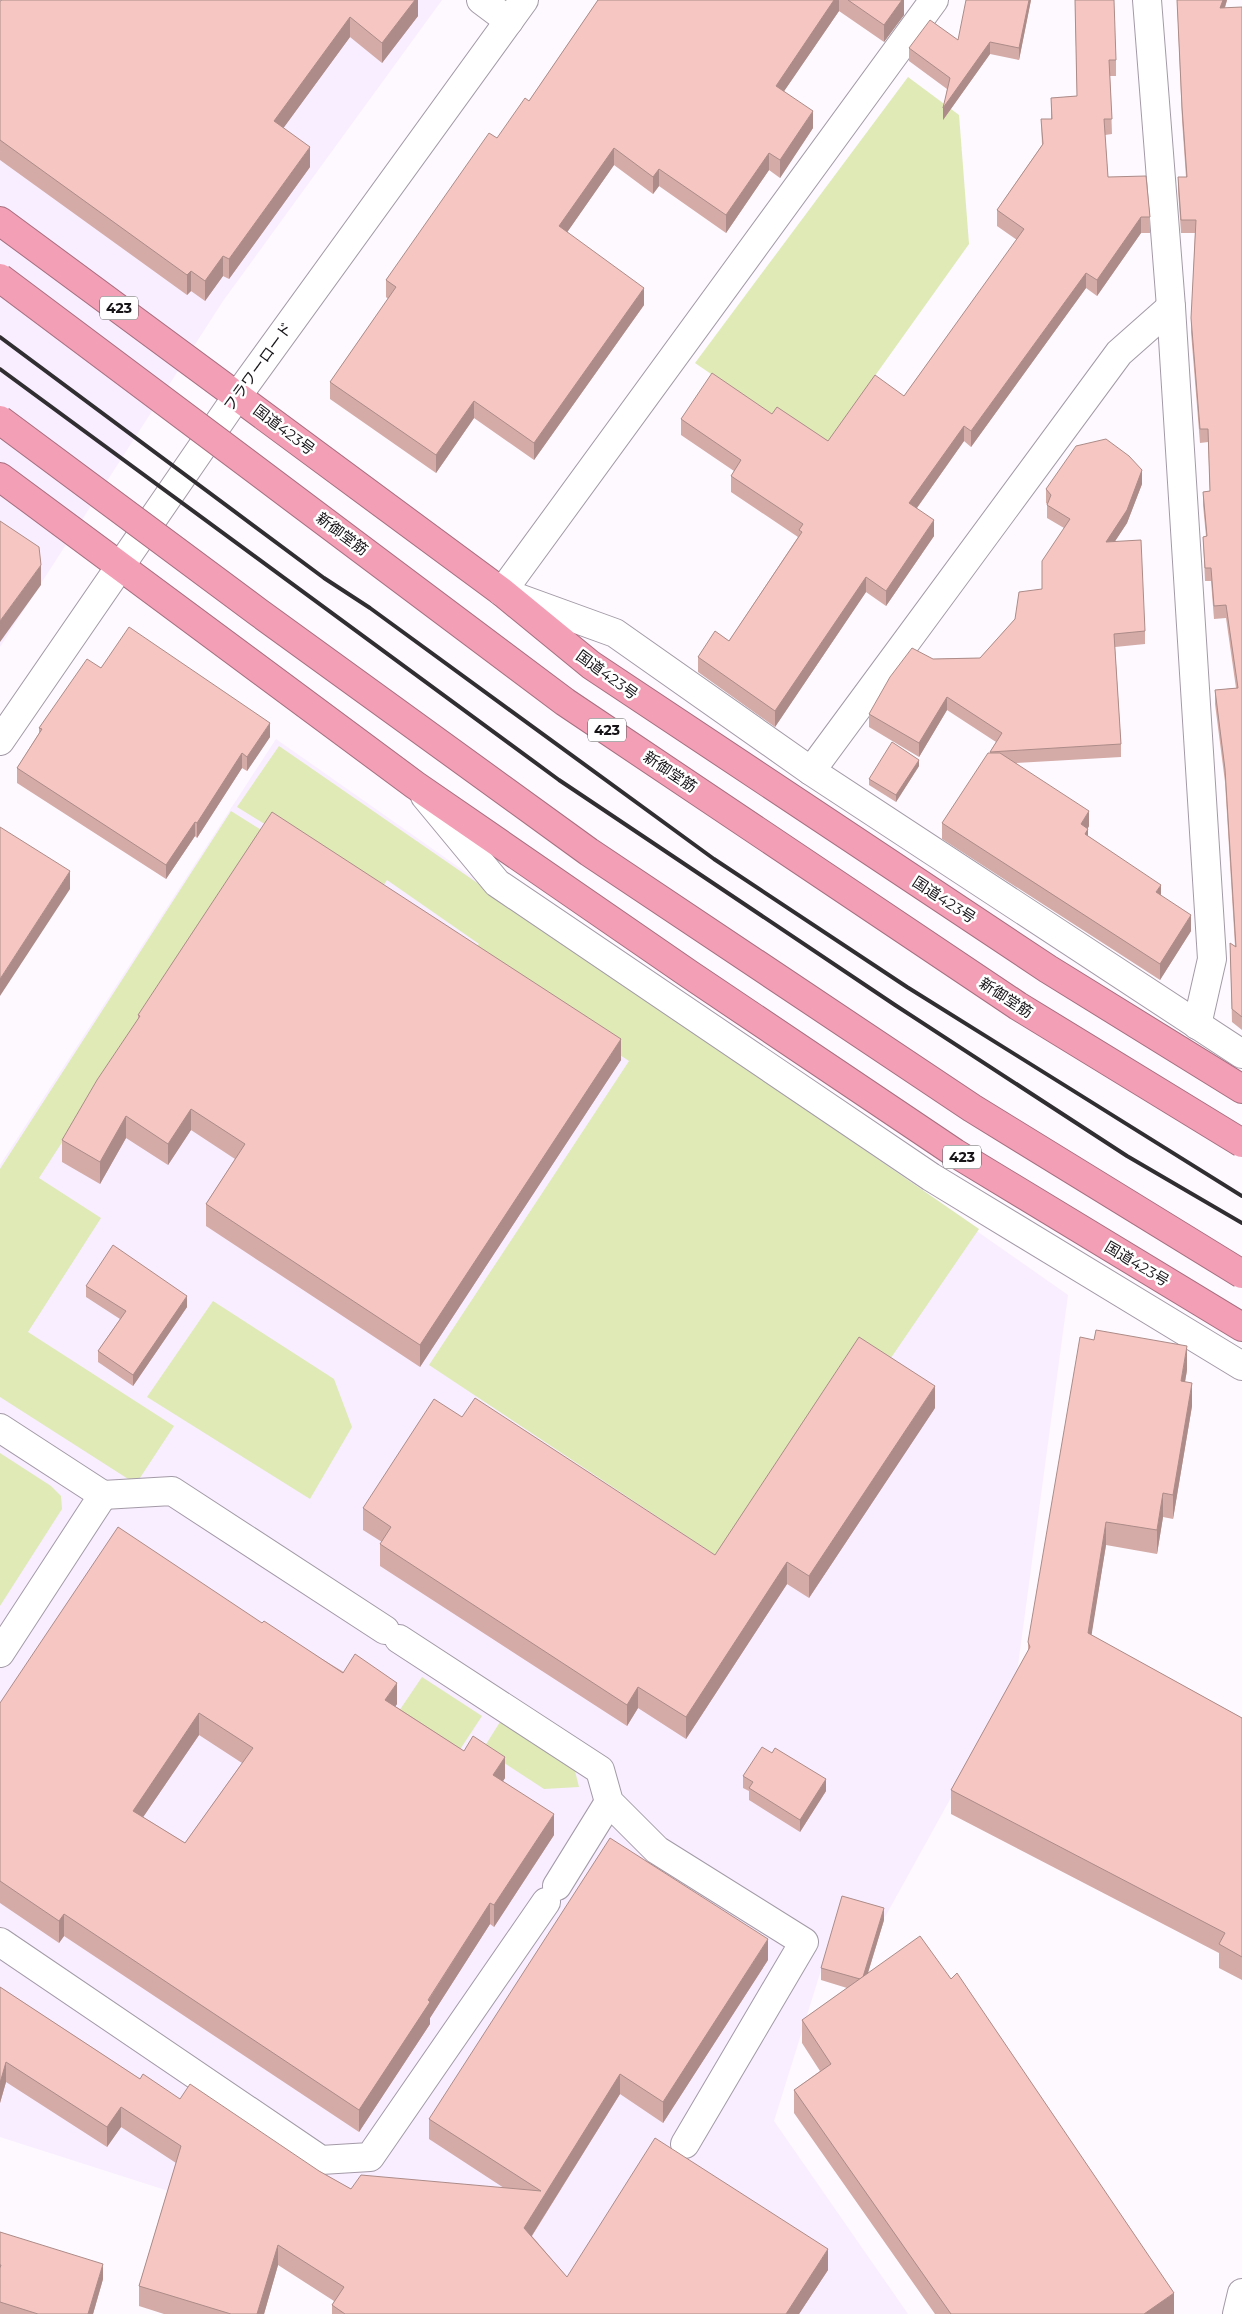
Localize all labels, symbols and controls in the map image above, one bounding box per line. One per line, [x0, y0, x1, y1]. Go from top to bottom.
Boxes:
road number: 423 [100, 296, 138, 320]
street label: フラワーロード [219, 319, 296, 415]
street label: 国道423号 [250, 400, 319, 459]
street label: 新御堂筋 [313, 508, 372, 559]
street label: 国道423号 [573, 646, 642, 703]
road number: 423 [588, 718, 626, 742]
street label: 新御堂筋 [640, 747, 700, 796]
street label: 国道423号 [909, 872, 980, 927]
street label: 新御堂筋 [976, 973, 1037, 1022]
road number: 423 [943, 1146, 981, 1168]
street label: 国道423号 [1102, 1237, 1173, 1290]

